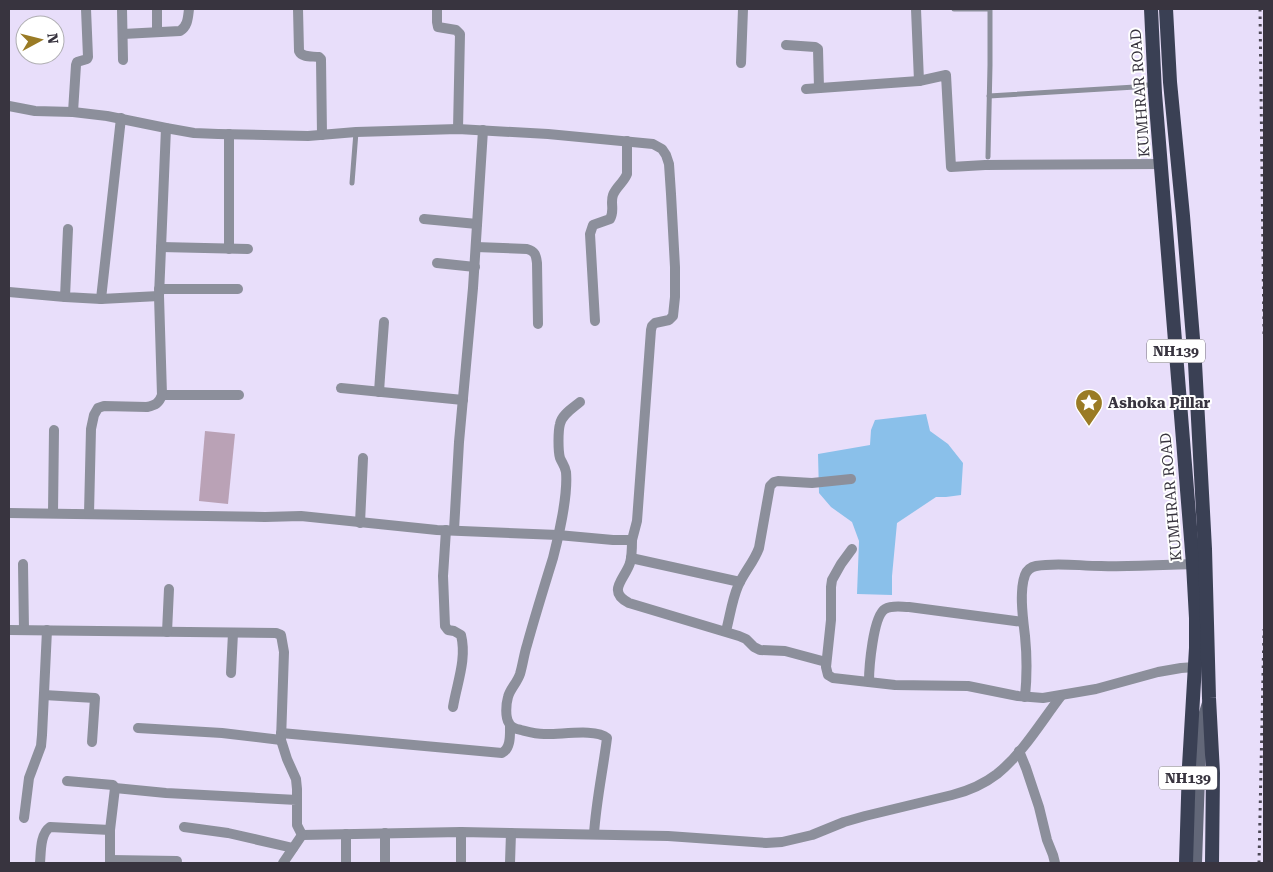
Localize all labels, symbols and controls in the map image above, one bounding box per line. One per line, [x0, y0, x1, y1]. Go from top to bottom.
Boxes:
north arrow [15, 15, 65, 65]
street label: KUMHRAR ROAD [1127, 28, 1153, 158]
text: N [44, 32, 62, 45]
road number: NH139 [1147, 340, 1205, 362]
place icon: Ashoka Pillar [1074, 388, 1104, 427]
place label: Ashoka Pillar [1108, 394, 1211, 412]
street label: KUMHRAR ROAD [1156, 432, 1186, 562]
road number: NH139 [1159, 766, 1217, 790]

